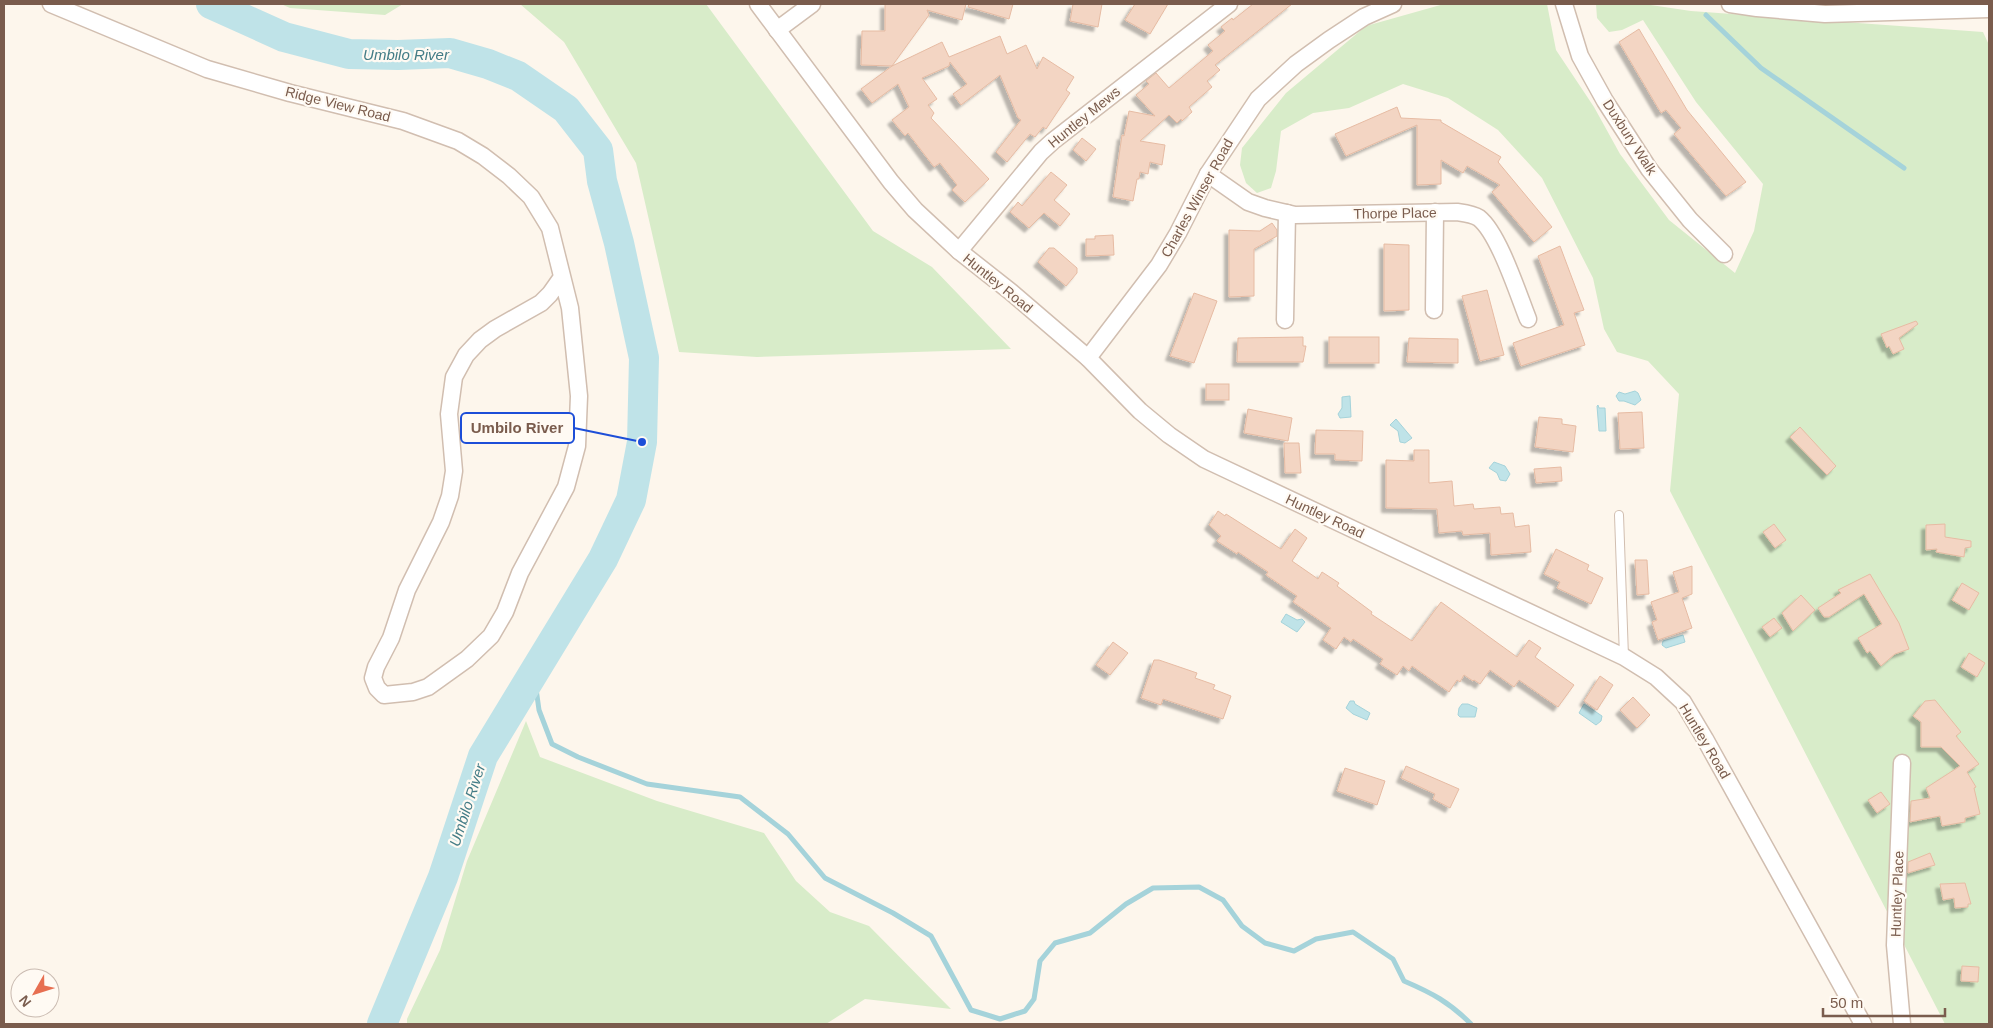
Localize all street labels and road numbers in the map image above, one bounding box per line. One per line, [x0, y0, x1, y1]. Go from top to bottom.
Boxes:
street label: Ridge View Road [284, 83, 392, 125]
street label: Huntley Mews [1045, 83, 1123, 151]
street label: Duxbury Walk [1600, 96, 1661, 179]
street label: Charles Winser Road [1158, 136, 1236, 260]
street label: Thorpe Place [1353, 204, 1437, 222]
street label: Huntley Road [960, 250, 1036, 316]
street label: Huntley Road [1283, 491, 1367, 541]
street label: Huntley Road [1676, 701, 1734, 781]
street label: Huntley Place [1887, 850, 1907, 937]

